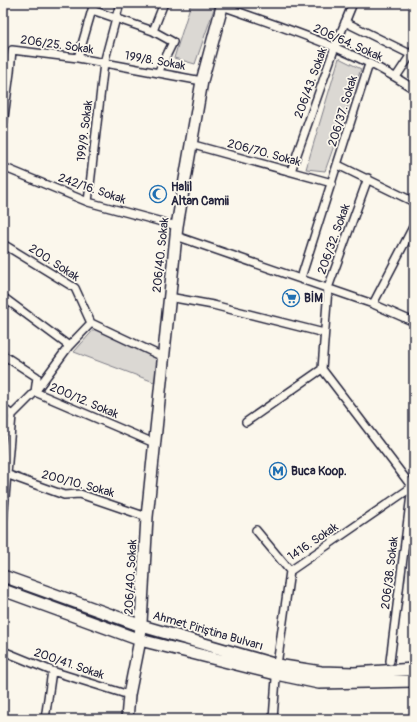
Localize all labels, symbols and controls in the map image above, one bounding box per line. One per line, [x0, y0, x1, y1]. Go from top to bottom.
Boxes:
street label: 206/64. Sokak [311, 21, 385, 65]
street label: 206/25. Sokak [19, 32, 95, 58]
street label: 206/43. Sokak [291, 46, 331, 120]
street label: 199/8. Sokak [123, 48, 187, 74]
street label: 206/37. Sokak [325, 74, 361, 148]
street label: 199/9. Sokak [74, 99, 96, 163]
street label: 206/70. Sokak [226, 136, 302, 170]
street label: 242/16. Sokak [56, 170, 128, 208]
place label: Halil Altan Camii [171, 180, 229, 209]
mosque icon: Halil Altan Camii [148, 184, 168, 204]
street label: 206/32. Sokak [314, 202, 354, 276]
street label: 206/40. Sokak [150, 217, 172, 293]
street label: 200. Sokak [26, 241, 82, 285]
supermarket icon: BİM [281, 288, 301, 308]
place label: BİM [304, 290, 323, 306]
street label: 200/12. Sokak [47, 380, 121, 422]
metro station icon: Buca Koop. [268, 461, 288, 481]
place label: Buca Koop. [291, 464, 347, 479]
street label: 200/10. Sokak [40, 467, 116, 501]
street label: 1416. Sokak [285, 520, 341, 564]
street label: 206/38. Sokak [378, 536, 402, 610]
street label: 206/40. Sokak [122, 539, 140, 615]
street label: Ahmet Piriştina Bulvarı [151, 608, 265, 654]
street label: 200/41. Sokak [32, 645, 106, 683]

